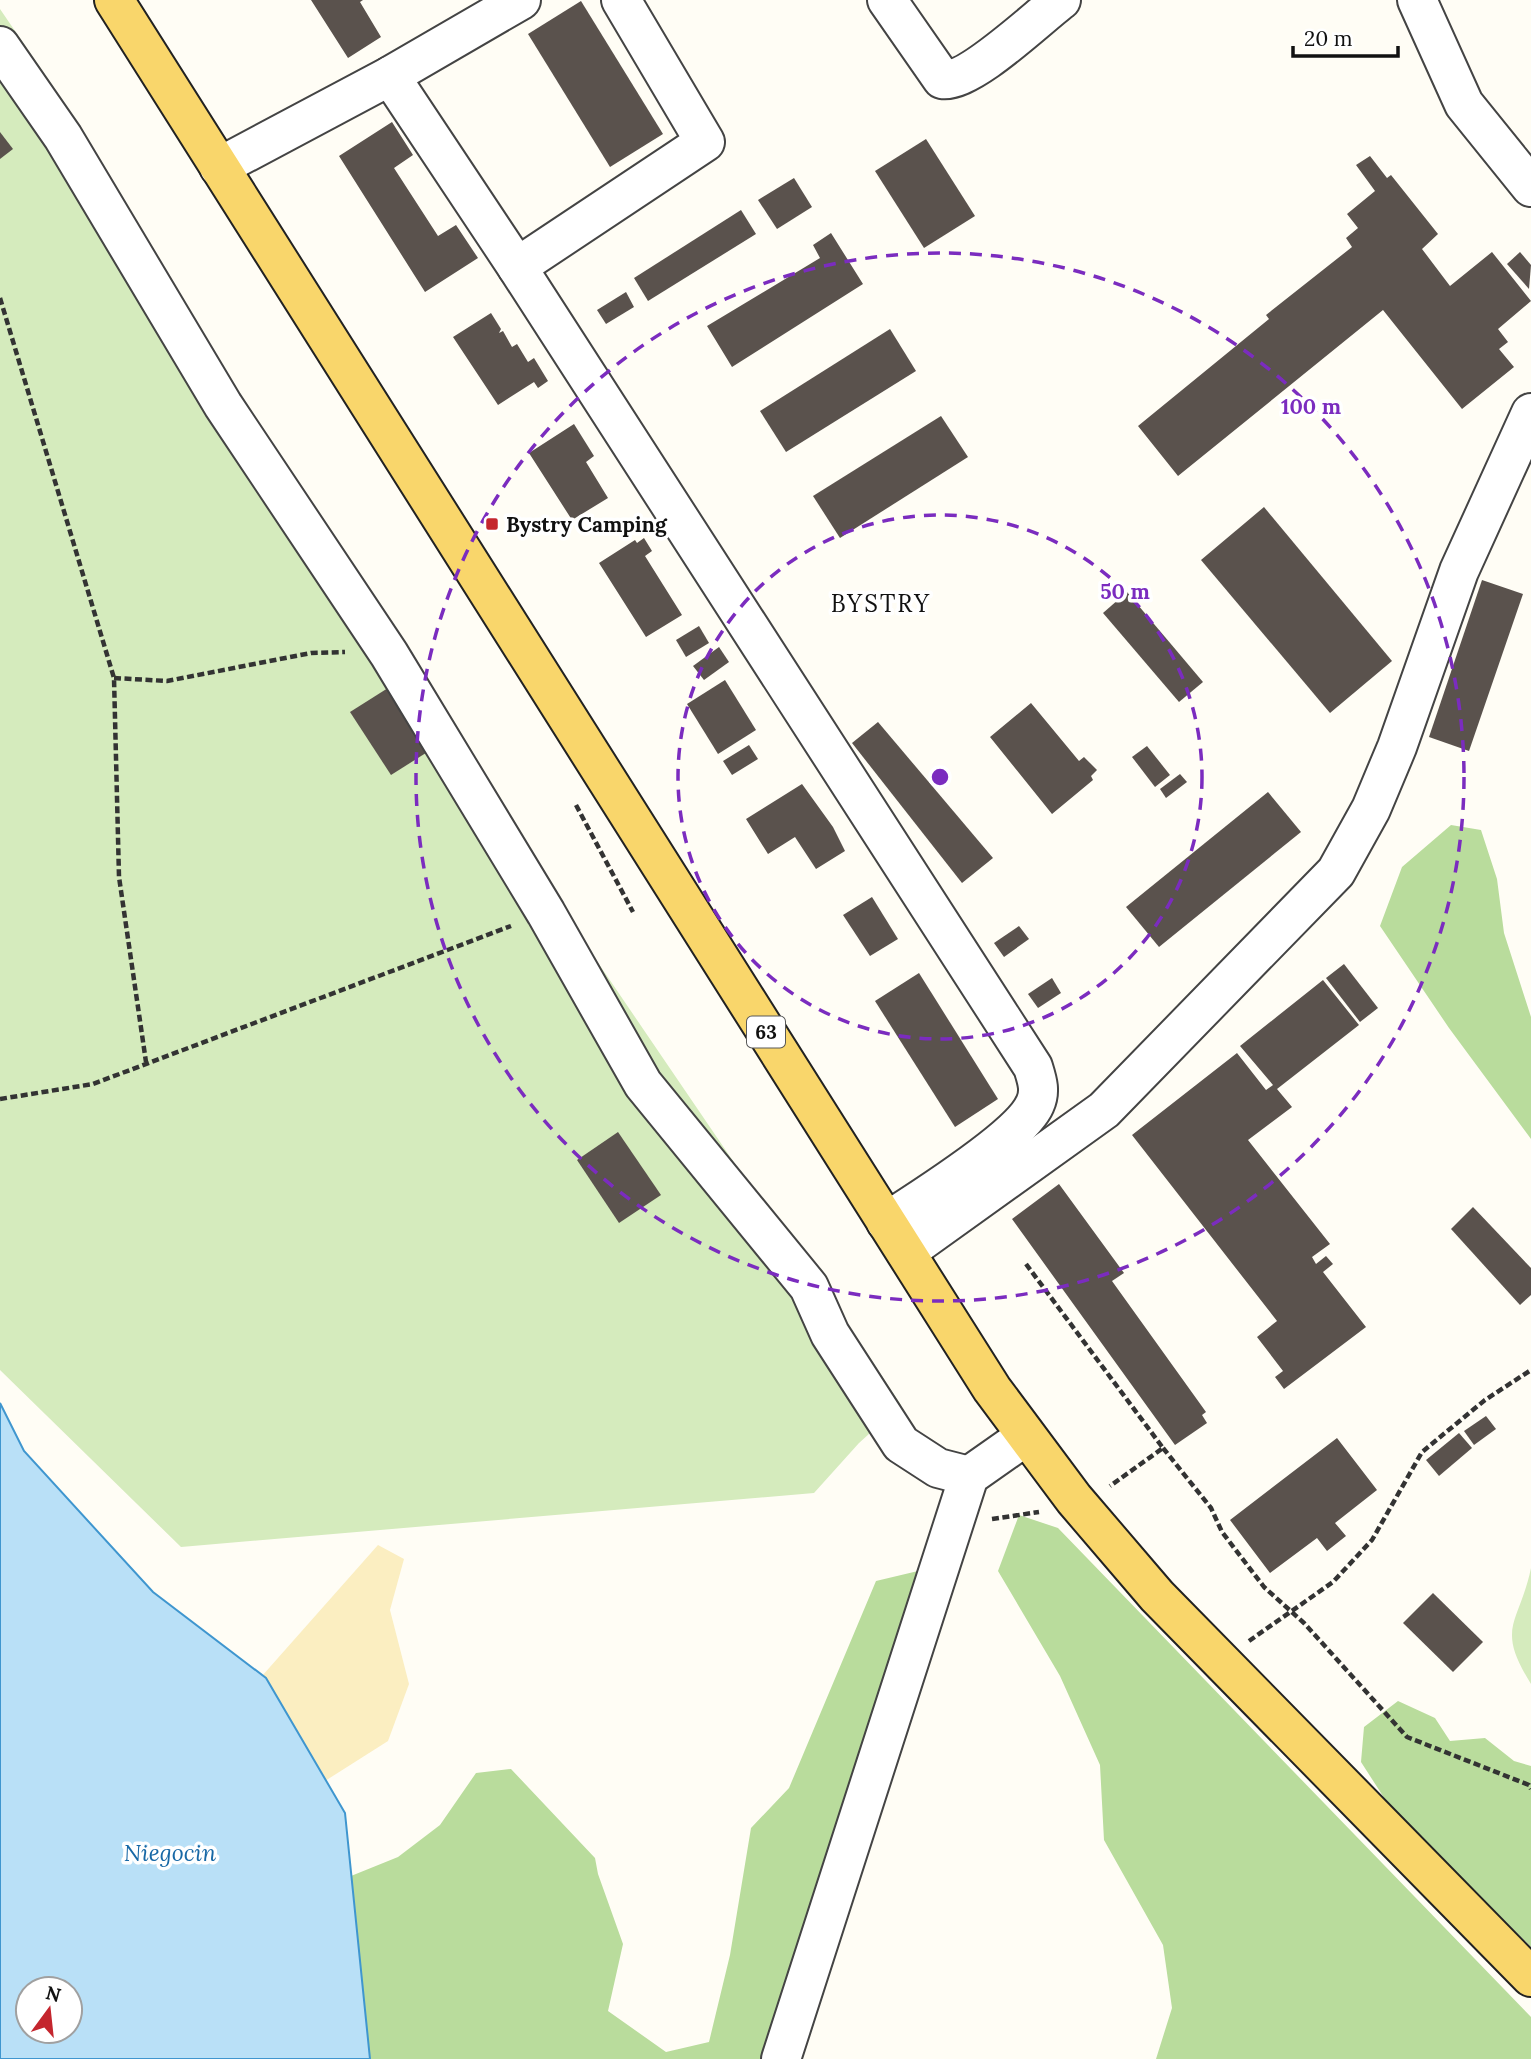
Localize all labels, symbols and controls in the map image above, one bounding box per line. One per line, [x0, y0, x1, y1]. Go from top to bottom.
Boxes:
scale bar [1293, 14, 1398, 58]
text: 20 m [1304, 25, 1353, 52]
text: 100 m [1281, 393, 1341, 420]
place label: Bystry Camping [506, 511, 668, 538]
marker: Bystry Camping [484, 516, 500, 532]
text: 50 m [1100, 578, 1150, 605]
district label: BYSTRY [831, 588, 931, 619]
centre of rings [928, 765, 952, 789]
road number: 63 [747, 1016, 785, 1048]
water label: Niegocin [124, 1838, 216, 1867]
north arrow [14, 1975, 84, 2045]
text: N [43, 1980, 64, 2007]

